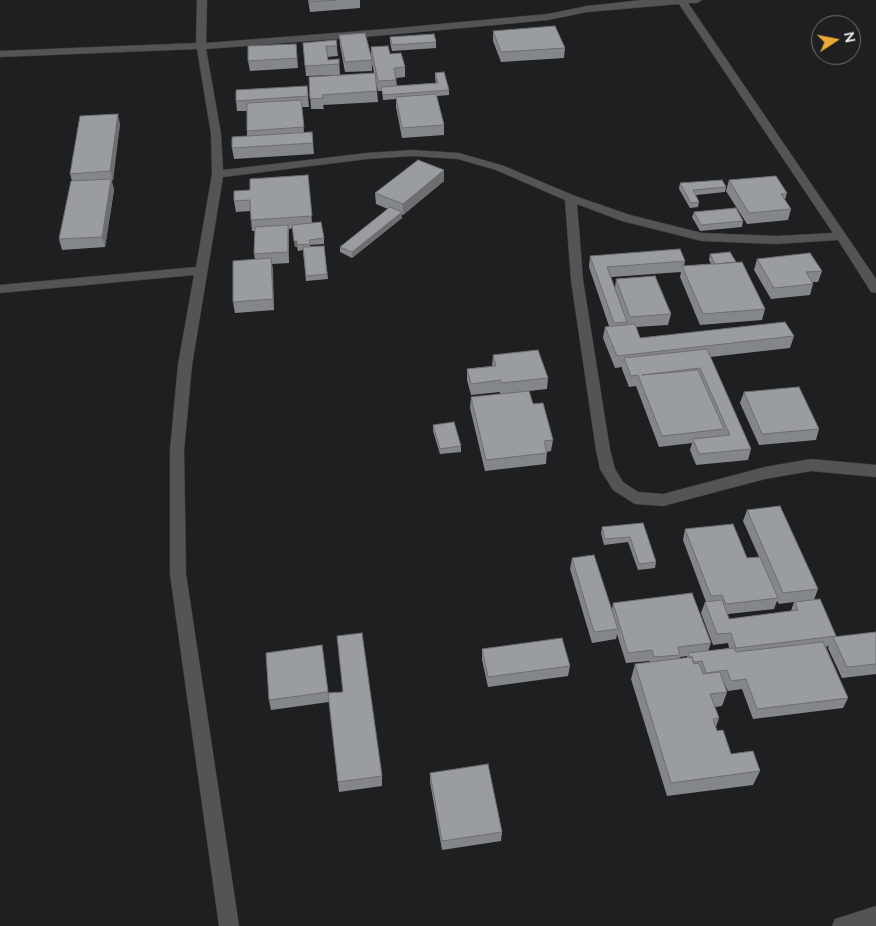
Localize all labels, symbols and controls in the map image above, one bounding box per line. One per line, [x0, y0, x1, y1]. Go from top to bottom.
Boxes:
north arrow [811, 15, 861, 65]
text: N [841, 30, 860, 44]

